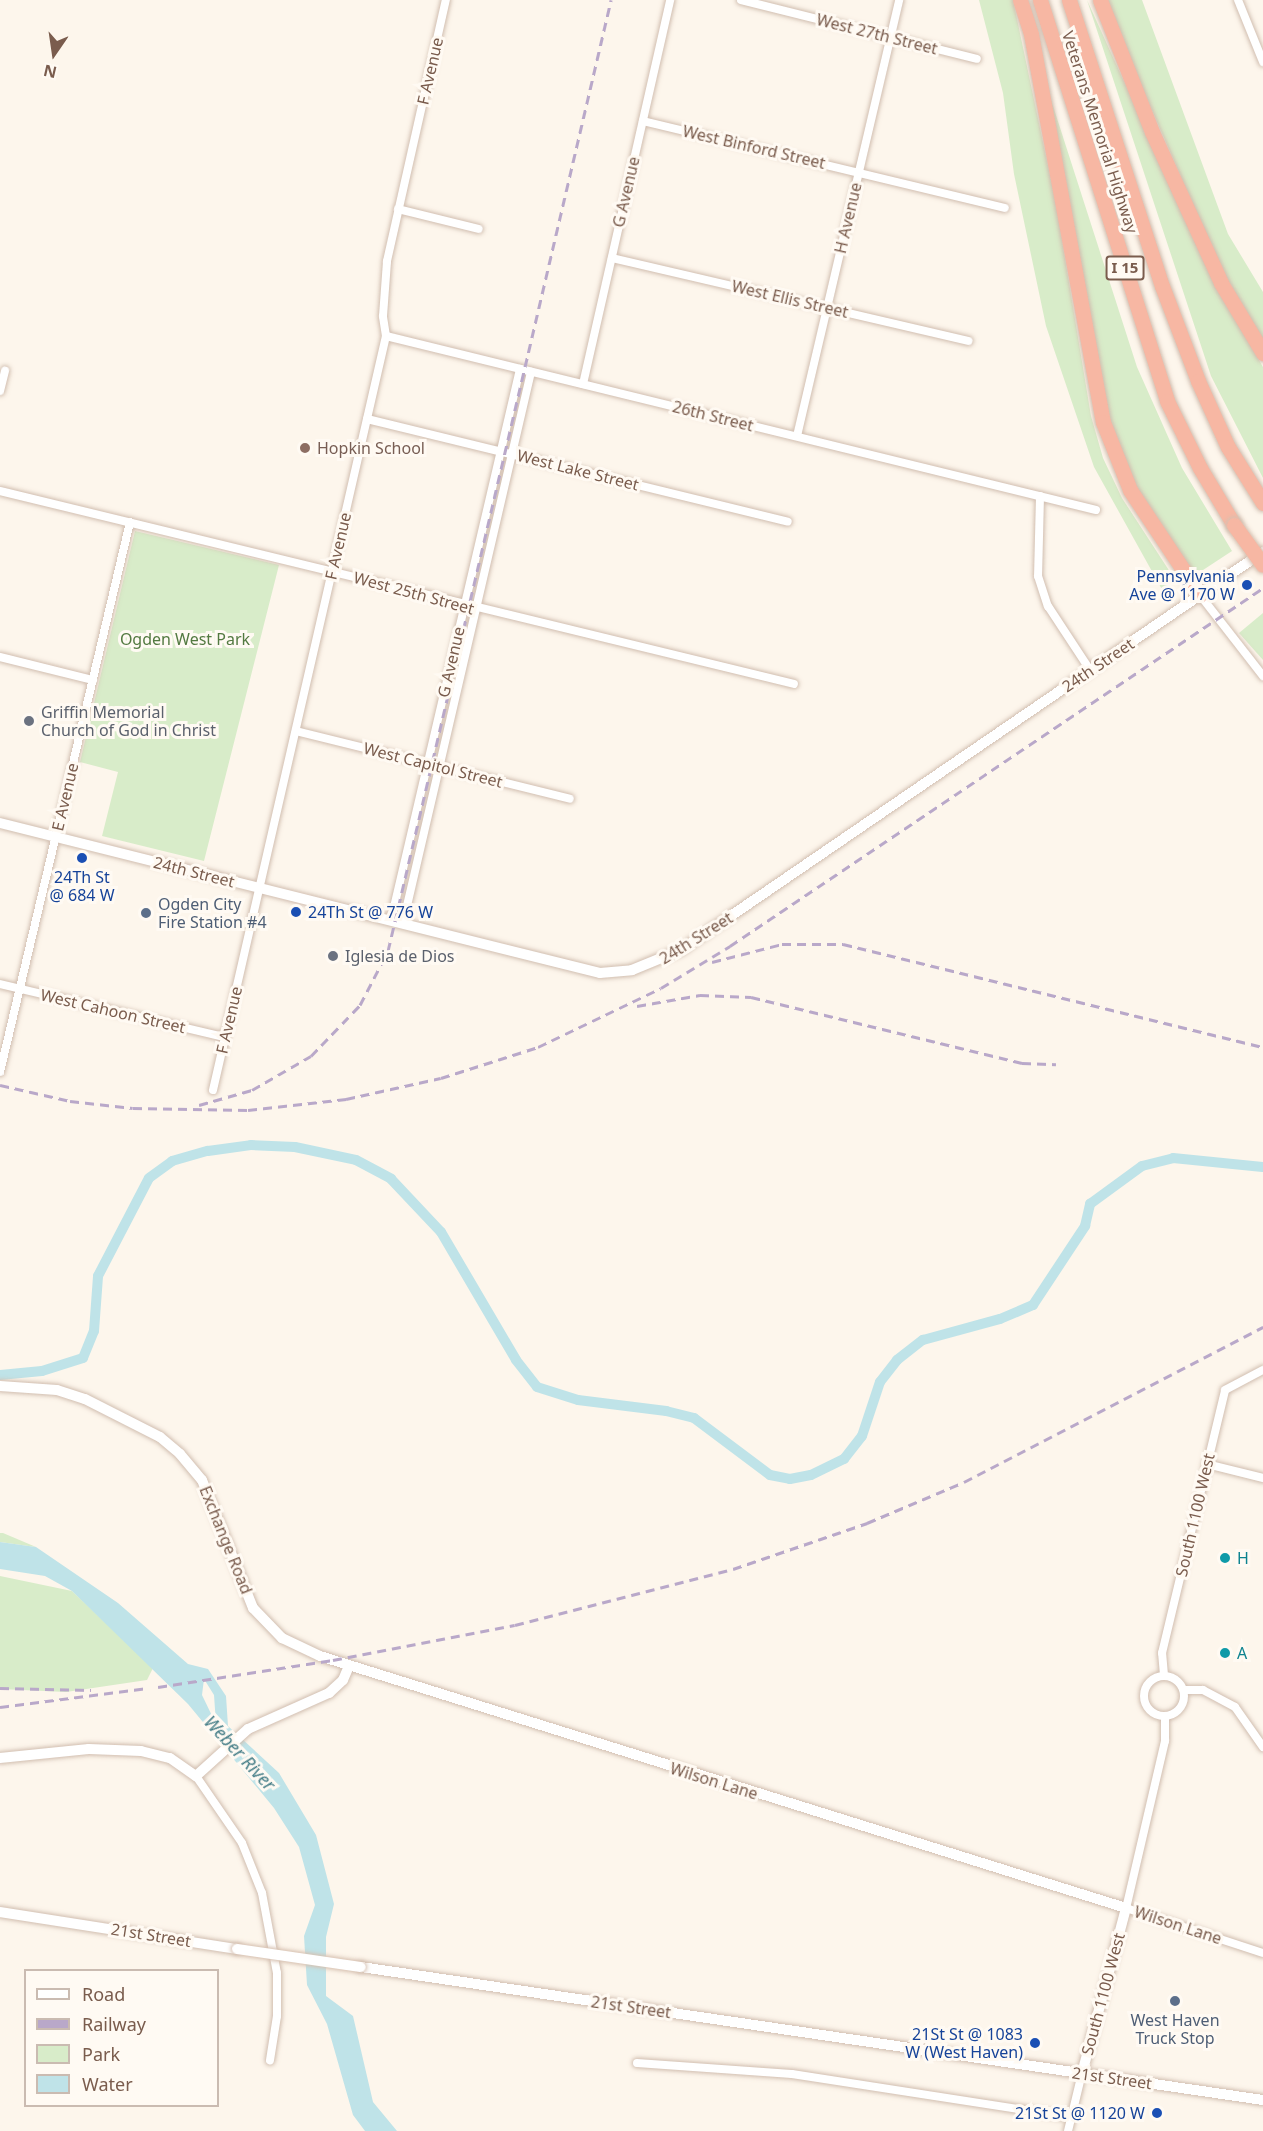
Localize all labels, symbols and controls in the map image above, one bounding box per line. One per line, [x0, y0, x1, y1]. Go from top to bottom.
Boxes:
street label: West 27th Street [815, 10, 939, 58]
north arrow [24, 24, 84, 84]
street label: Veterans Memorial Highway [1058, 28, 1142, 236]
street label: F Avenue [413, 35, 447, 107]
text: N [41, 59, 59, 84]
street label: West Binford Street [681, 121, 827, 173]
street label: G Avenue [609, 155, 643, 229]
street label: H Avenue [831, 181, 865, 255]
road number: I 15 [1106, 256, 1144, 280]
street label: West Ellis Street [730, 276, 850, 322]
street label: 26th Street [671, 397, 755, 435]
place label: Hopkin School [317, 438, 425, 458]
marker: Hopkin School [298, 441, 312, 455]
street label: West Lake Street [515, 446, 641, 494]
street label: F Avenue [321, 510, 355, 582]
place label: Pennsylvania Ave @ 1170 W [1129, 566, 1235, 604]
street label: West 25th Street [352, 568, 476, 618]
marker: Pennsylvania Ave @ 1170 W [1240, 578, 1254, 592]
street label: G Avenue [434, 625, 468, 699]
park label: Ogden West Park [120, 629, 250, 649]
street label: 24th Street [1058, 634, 1138, 696]
place label: Griffin Memorial Church of God in Christ [41, 702, 216, 740]
marker: Griffin Memorial Church of God in Christ [22, 714, 36, 728]
street label: West Capitol Street [361, 738, 505, 792]
street label: E Avenue [48, 761, 82, 833]
marker: 24Th St @ 684 W [75, 851, 89, 865]
street label: 24th Street [152, 853, 236, 891]
place label: 24Th St @ 684 W [49, 867, 115, 905]
place label: Ogden City Fire Station #4 [158, 894, 267, 932]
place label: 24Th St @ 776 W [308, 902, 433, 922]
marker: 24Th St @ 776 W [289, 905, 303, 919]
marker: Ogden City Fire Station #4 [139, 906, 153, 920]
street label: 24th Street [656, 908, 736, 968]
place label: Iglesia de Dios [345, 946, 455, 966]
marker: Iglesia de Dios [326, 949, 340, 963]
street label: F Avenue [212, 984, 246, 1056]
street label: West Cahoon Street [39, 985, 187, 1037]
street label: South 1100 West [1171, 1451, 1219, 1579]
street label: Exchange Road [196, 1483, 256, 1597]
place label: H [1237, 1548, 1249, 1568]
marker: H [1218, 1551, 1232, 1565]
place label: A [1237, 1643, 1247, 1663]
marker: A [1218, 1646, 1232, 1660]
water label: Weber River [200, 1711, 280, 1795]
street label: Wilson Lane [668, 1759, 760, 1803]
street label: Wilson Lane [1132, 1902, 1224, 1948]
street label: 21st Street [110, 1919, 192, 1951]
street label: South 1100 West [1077, 1931, 1129, 2057]
legend [24, 1969, 219, 2107]
text: Road [82, 1982, 125, 2006]
street label: 21st Street [590, 1992, 672, 2022]
marker: West Haven Truck Stop [1168, 1994, 1182, 2008]
place label: West Haven Truck Stop [1130, 2010, 1220, 2048]
text: Railway [82, 2012, 146, 2036]
place label: 21St St @ 1083 W (West Haven) [905, 2024, 1023, 2062]
marker: 21St St @ 1083 W (West Haven) [1028, 2036, 1042, 2050]
text: Park [82, 2042, 120, 2066]
street label: 21st Street [1071, 2063, 1153, 2093]
text: Water [82, 2072, 133, 2096]
place label: 21St St @ 1120 W [1015, 2103, 1145, 2123]
marker: 21St St @ 1120 W [1150, 2106, 1164, 2120]

